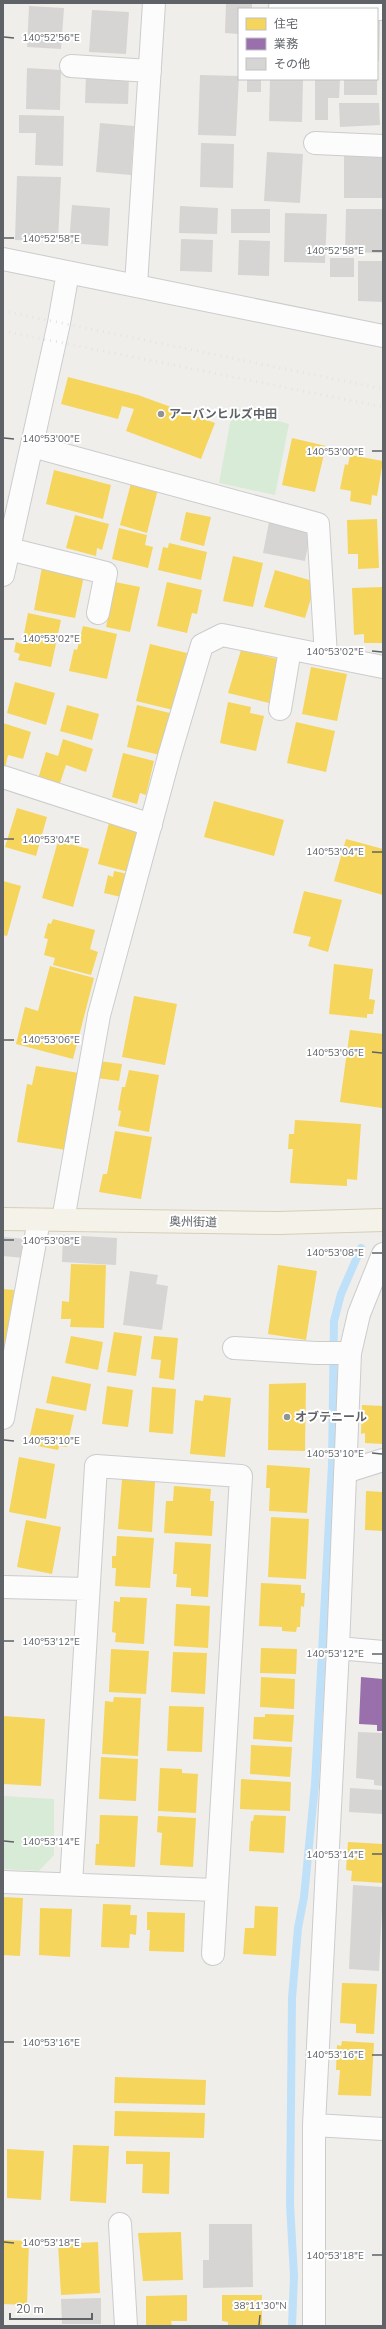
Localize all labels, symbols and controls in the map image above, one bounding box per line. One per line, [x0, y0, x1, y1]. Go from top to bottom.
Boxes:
legend [238, 8, 378, 80]
text: 住宅 [274, 16, 298, 32]
text: 140°52'56"E [22, 31, 80, 45]
text: 業務 [274, 36, 298, 52]
text: その他 [274, 56, 310, 72]
text: 140°52'58"E [22, 232, 80, 246]
text: 140°52'58"E [306, 244, 364, 258]
place label: アーバンヒルズ中田 [169, 406, 277, 422]
marker: アーバンヒルズ中田 [156, 409, 166, 419]
text: 140°53'00"E [22, 432, 80, 446]
text: 140°53'00"E [306, 445, 364, 459]
text: 140°53'02"E [22, 632, 80, 646]
text: 140°53'02"E [306, 645, 364, 659]
text: 140°53'04"E [22, 833, 80, 847]
text: 140°53'04"E [306, 845, 364, 859]
text: 140°53'06"E [22, 1033, 80, 1047]
text: 140°53'06"E [306, 1046, 364, 1060]
street label: 奥州街道 [169, 1214, 217, 1230]
text: 140°53'08"E [22, 1234, 80, 1248]
text: 140°53'08"E [306, 1246, 364, 1260]
place label: オブテニール [295, 1409, 367, 1425]
marker: オブテニール [282, 1412, 292, 1422]
text: 140°53'10"E [22, 1434, 80, 1448]
text: 140°53'10"E [306, 1447, 364, 1461]
text: 140°53'12"E [22, 1635, 80, 1649]
text: 140°53'12"E [306, 1647, 364, 1661]
text: 140°53'14"E [22, 1835, 80, 1849]
text: 140°53'14"E [306, 1848, 364, 1862]
text: 140°53'16"E [22, 2036, 80, 2050]
text: 140°53'16"E [306, 2048, 364, 2062]
text: 140°53'18"E [22, 2236, 80, 2250]
text: 140°53'18"E [306, 2249, 364, 2263]
scale bar [10, 2295, 92, 2321]
text: 38°11'30"N [233, 2299, 287, 2313]
text: 20 m [16, 2301, 44, 2317]

